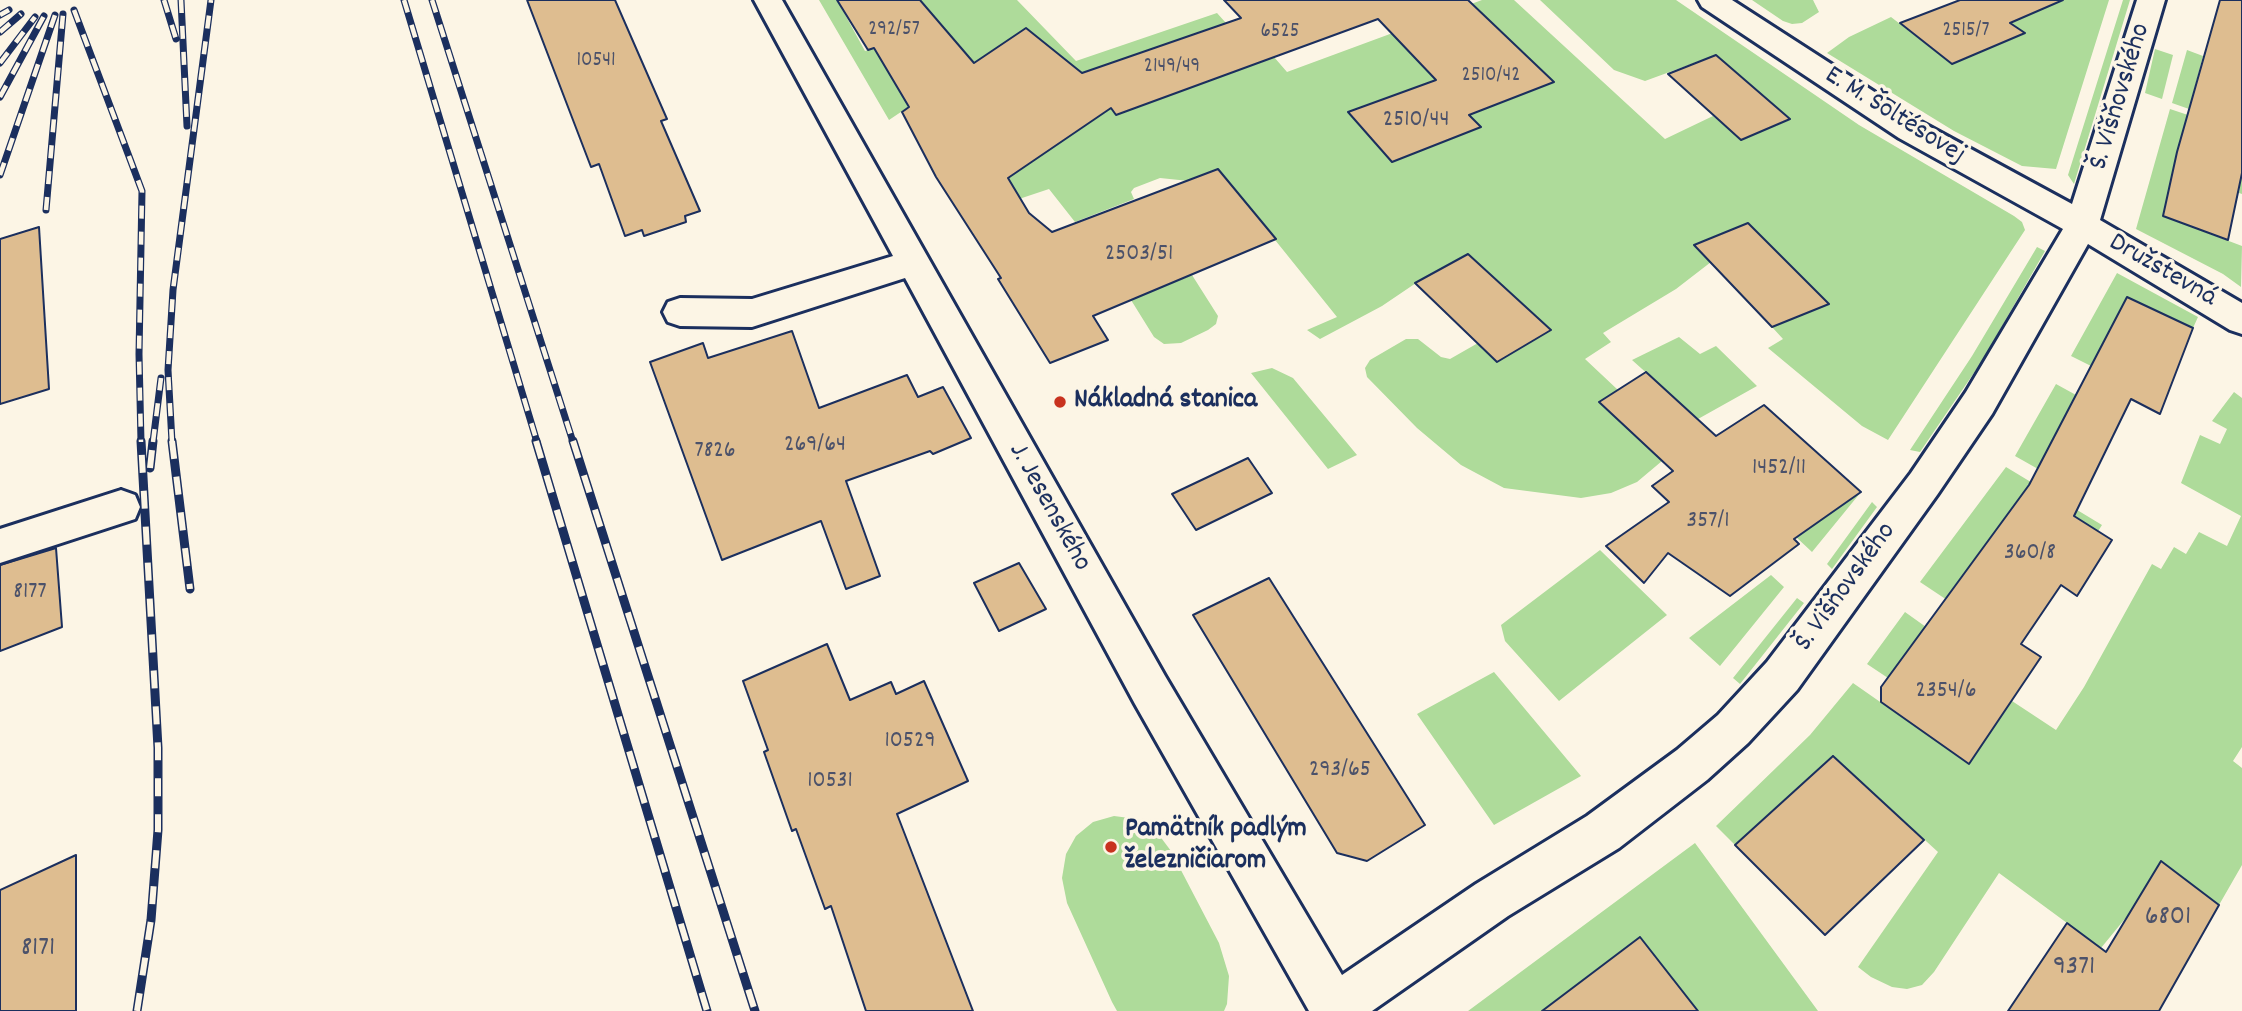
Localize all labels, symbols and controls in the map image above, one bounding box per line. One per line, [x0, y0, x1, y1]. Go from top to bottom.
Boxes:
house number: 292/57 [868, 18, 920, 44]
house number: 2515/7 [1942, 19, 1990, 45]
house number: 6525 [1261, 20, 1299, 46]
street label: Š. Višňovského [2084, 20, 2160, 174]
house number: 10541 [576, 49, 616, 75]
house number: 2149/49 [1144, 55, 1200, 81]
street label: E. M. Šoltésovej [1817, 60, 1971, 174]
house number: 2510/42 [1462, 64, 1520, 90]
house number: 2510/44 [1383, 108, 1449, 136]
street label: Družstevná [2102, 228, 2222, 316]
house number: 2503/51 [1105, 242, 1173, 270]
place label: Nákladná stanica [1074, 385, 1257, 419]
marker: Nákladná stanica [1052, 394, 1068, 410]
house number: 269/64 [784, 433, 846, 461]
street label: J. Jesenského [999, 438, 1097, 578]
house number: 7826 [694, 439, 736, 467]
house number: 1452/11 [1752, 456, 1806, 484]
house number: 357/1 [1686, 509, 1730, 537]
street label: Š. Višňovského [1789, 517, 1905, 659]
house number: 360/8 [2004, 541, 2056, 569]
house number: 8177 [13, 580, 47, 608]
house number: 2354/6 [1916, 679, 1976, 707]
house number: 10529 [885, 729, 935, 757]
house number: 293/65 [1309, 758, 1371, 786]
house number: 10531 [807, 769, 853, 797]
place label: Pamätník padlým železničiarom [1125, 814, 1307, 880]
marker: Pamätník padlým železničiarom [1103, 839, 1119, 855]
house number: 6801 [2145, 902, 2191, 936]
house number: 8171 [21, 933, 55, 967]
house number: 9371 [2053, 952, 2095, 986]

